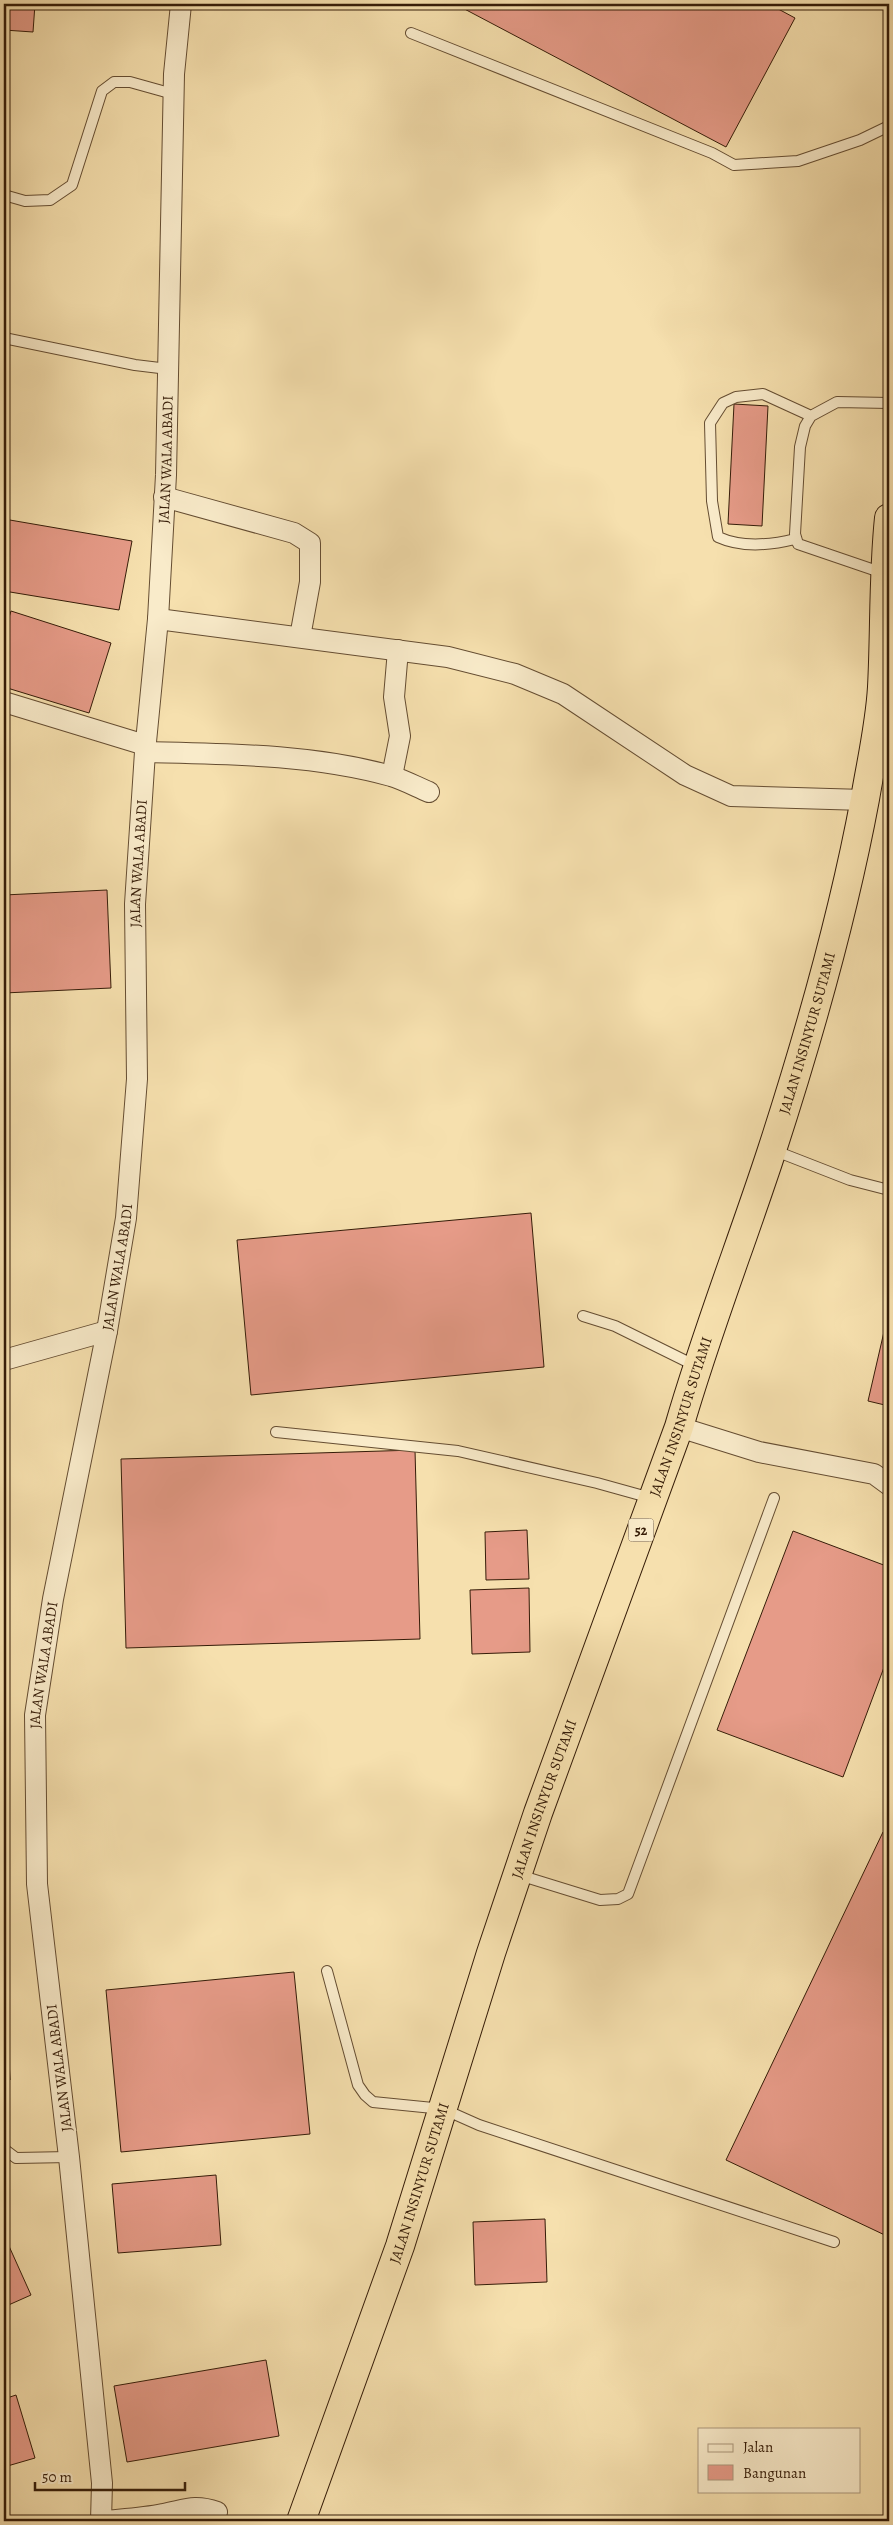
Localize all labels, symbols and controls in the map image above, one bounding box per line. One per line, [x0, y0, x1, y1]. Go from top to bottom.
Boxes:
street label: JALAN WALA ABADI [153, 395, 178, 524]
street label: JALAN WALA ABADI [125, 799, 152, 928]
street label: JALAN INSINYUR SUTAMI [774, 950, 840, 1117]
street label: JALAN WALA ABADI [97, 1203, 137, 1332]
street label: JALAN INSINYUR SUTAMI [644, 1334, 717, 1500]
road number: 52 [628, 1518, 654, 1542]
street label: JALAN WALA ABADI [25, 1600, 62, 1729]
street label: JALAN INSINYUR SUTAMI [507, 1716, 581, 1881]
street label: JALAN WALA ABADI [41, 2003, 77, 2133]
street label: JALAN INSINYUR SUTAMI [384, 2100, 454, 2266]
legend [698, 2428, 860, 2492]
text: Jalan [743, 2437, 773, 2457]
scale bar [35, 2460, 185, 2492]
text: Bangunan [743, 2463, 806, 2483]
text: 50 m [42, 2467, 72, 2487]

